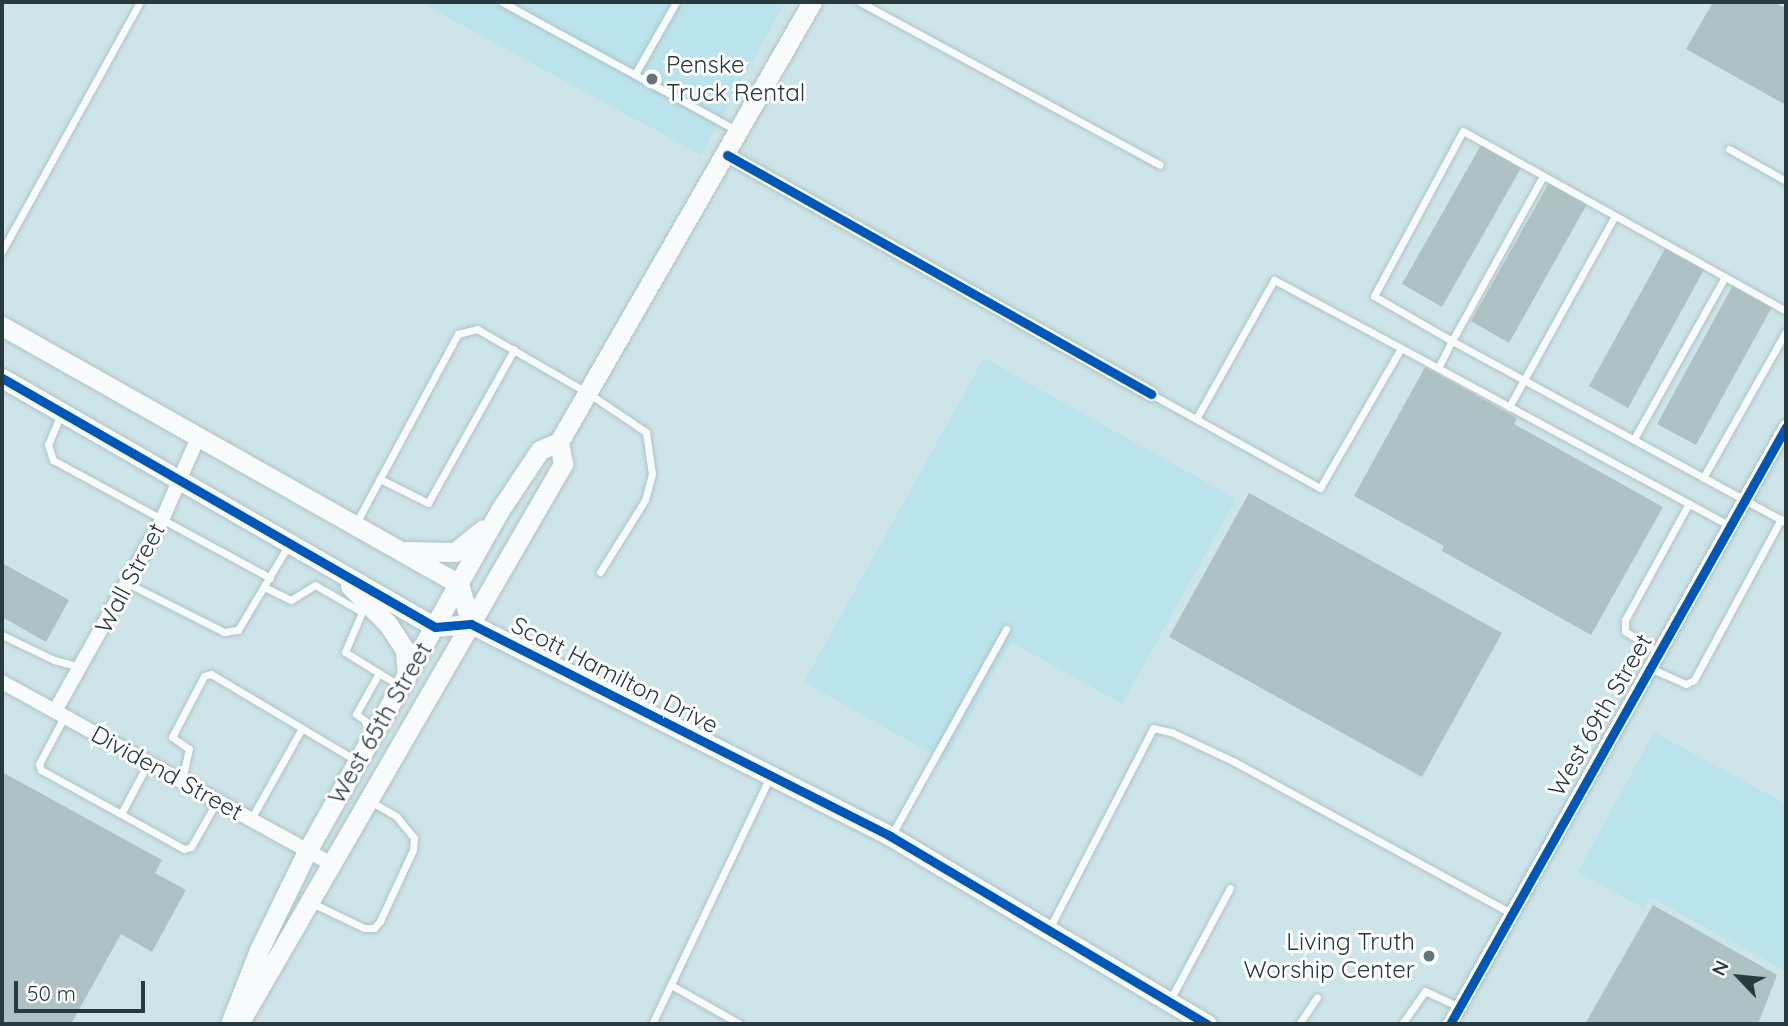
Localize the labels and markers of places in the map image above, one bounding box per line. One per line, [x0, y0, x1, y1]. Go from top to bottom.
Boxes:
place label: Penske Truck Rental [666, 51, 805, 107]
marker: Penske Truck Rental [644, 71, 660, 87]
place label: Living Truth Worship Center [1243, 928, 1415, 984]
marker: Living Truth Worship Center [1421, 948, 1437, 964]

